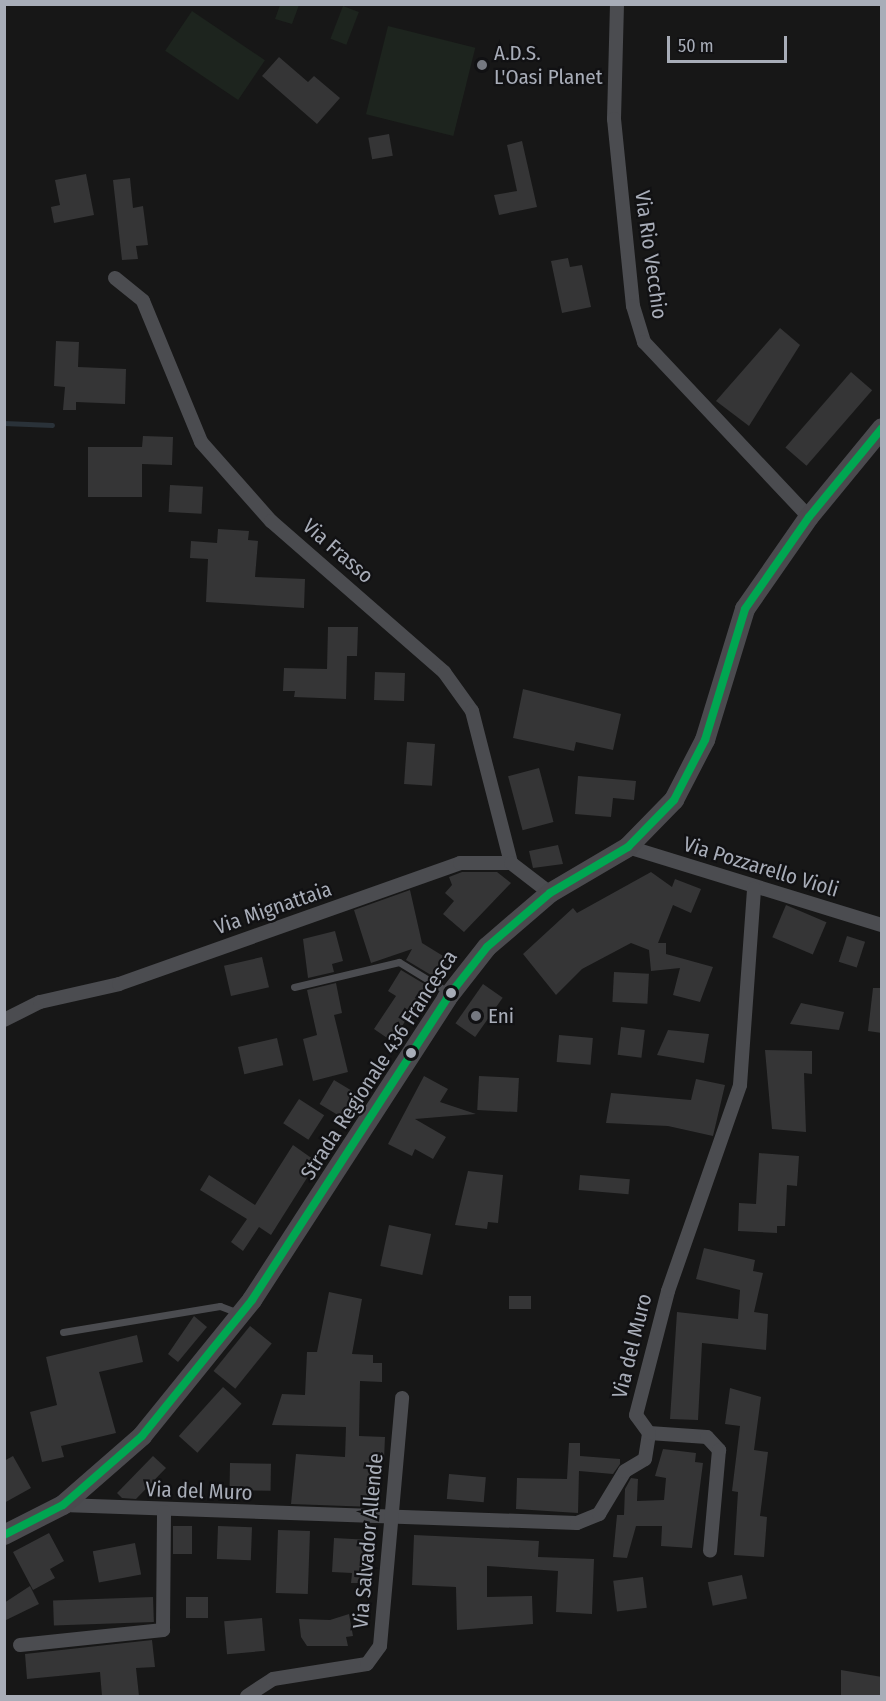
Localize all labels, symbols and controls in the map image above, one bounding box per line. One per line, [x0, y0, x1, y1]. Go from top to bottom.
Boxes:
scale bar [670, 24, 790, 62]
text: 50 m [678, 35, 714, 57]
place label: A.D.S. L'Oasi Planet [494, 40, 603, 90]
marker: A.D.S. L'Oasi Planet [475, 58, 489, 72]
street label: Via Rio Vecchio [630, 189, 672, 321]
street label: Via Frasso [298, 514, 378, 588]
street label: Via Pozzarello Violi [680, 831, 842, 903]
street label: Via Mignattaia [211, 876, 335, 940]
street label: Strada Regionale 436 Francesca [295, 946, 463, 1184]
unlabelled marker [445, 987, 457, 999]
place label: Eni [488, 1003, 514, 1029]
marker: Eni [469, 1009, 483, 1023]
unlabelled marker [405, 1047, 417, 1059]
street label: Via del Muro [607, 1291, 657, 1401]
street label: Via Salvador Allende [348, 1452, 388, 1630]
street label: Via del Muro [145, 1477, 253, 1505]

